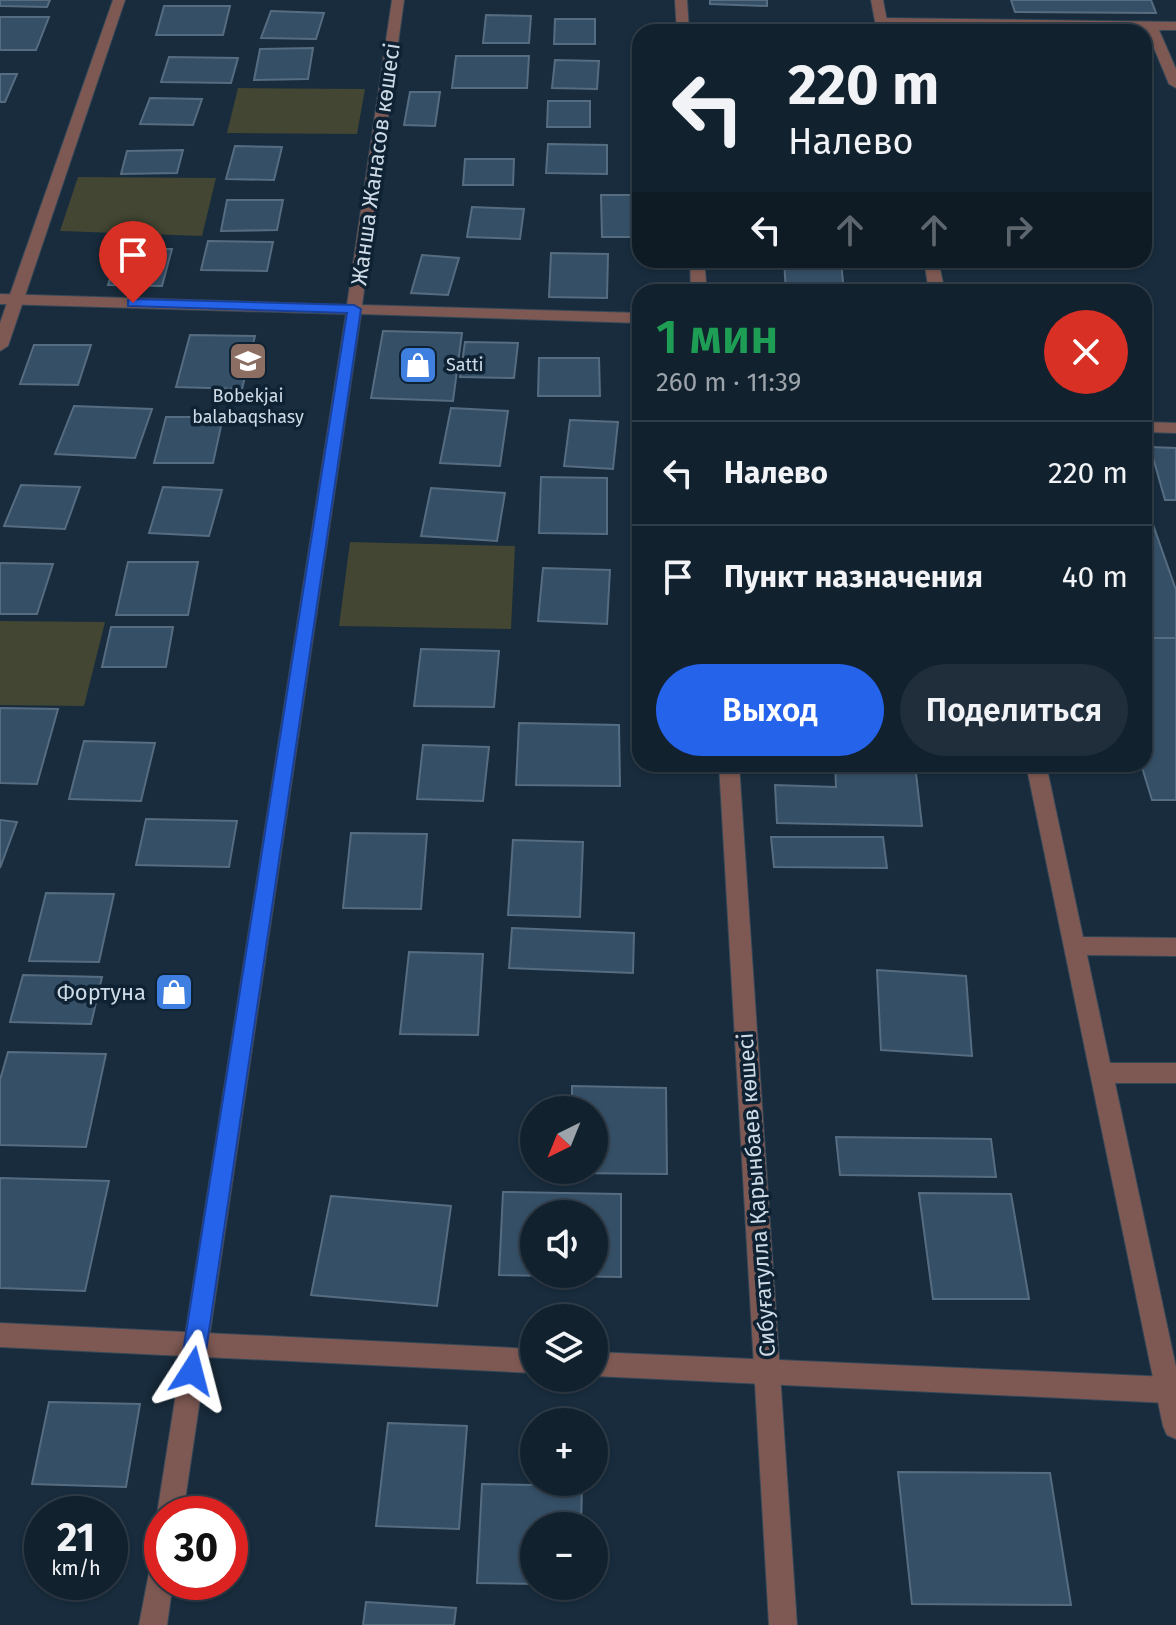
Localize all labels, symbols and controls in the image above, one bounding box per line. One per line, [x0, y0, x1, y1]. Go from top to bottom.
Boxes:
street label: Жанша Жанасов көшесі [345, 41, 406, 287]
text: 220 m [788, 52, 939, 119]
icon: left [656, 56, 760, 160]
text: Налево [788, 120, 914, 164]
icon: left [744, 208, 788, 252]
icon: ahead [828, 208, 872, 252]
icon: ahead [912, 208, 956, 252]
icon: right [996, 208, 1040, 252]
pin [99, 221, 167, 303]
icon: arrive [111, 233, 155, 277]
text: 1 мин [656, 308, 779, 366]
button: close [1044, 310, 1128, 394]
school or university icon: Bobekjai balabaqshasy [227, 340, 269, 382]
shop icon: Satti [397, 344, 439, 386]
place label: Satti [446, 354, 484, 376]
text: 260 m · 11:39 [656, 367, 801, 398]
place label: Bobekjai balabaqshasy [192, 385, 304, 428]
icon: left [656, 451, 700, 495]
text: Налево [724, 455, 828, 491]
text: 220 m [1048, 455, 1128, 491]
icon: arrive [656, 555, 700, 599]
text: Пункт назначения [724, 559, 983, 595]
text: 40 m [1062, 559, 1128, 595]
button: Выход [656, 664, 884, 756]
button: Поделиться [900, 664, 1128, 756]
shop icon: Фортуна [153, 971, 195, 1013]
place label: Фортуна [57, 979, 146, 1006]
street label: Сибуғатулла Қарынбаев көшесі [732, 1032, 781, 1358]
north arrow [520, 1096, 608, 1184]
map controls [520, 1096, 608, 1600]
button: sound [520, 1200, 608, 1288]
button: layers [520, 1304, 608, 1392]
position arrow [150, 1329, 234, 1413]
button: + [520, 1408, 608, 1496]
speed limit sign: 30 [144, 1496, 248, 1600]
button: − [520, 1512, 608, 1600]
text: 21 [57, 1514, 95, 1562]
text: km/h [51, 1556, 101, 1580]

